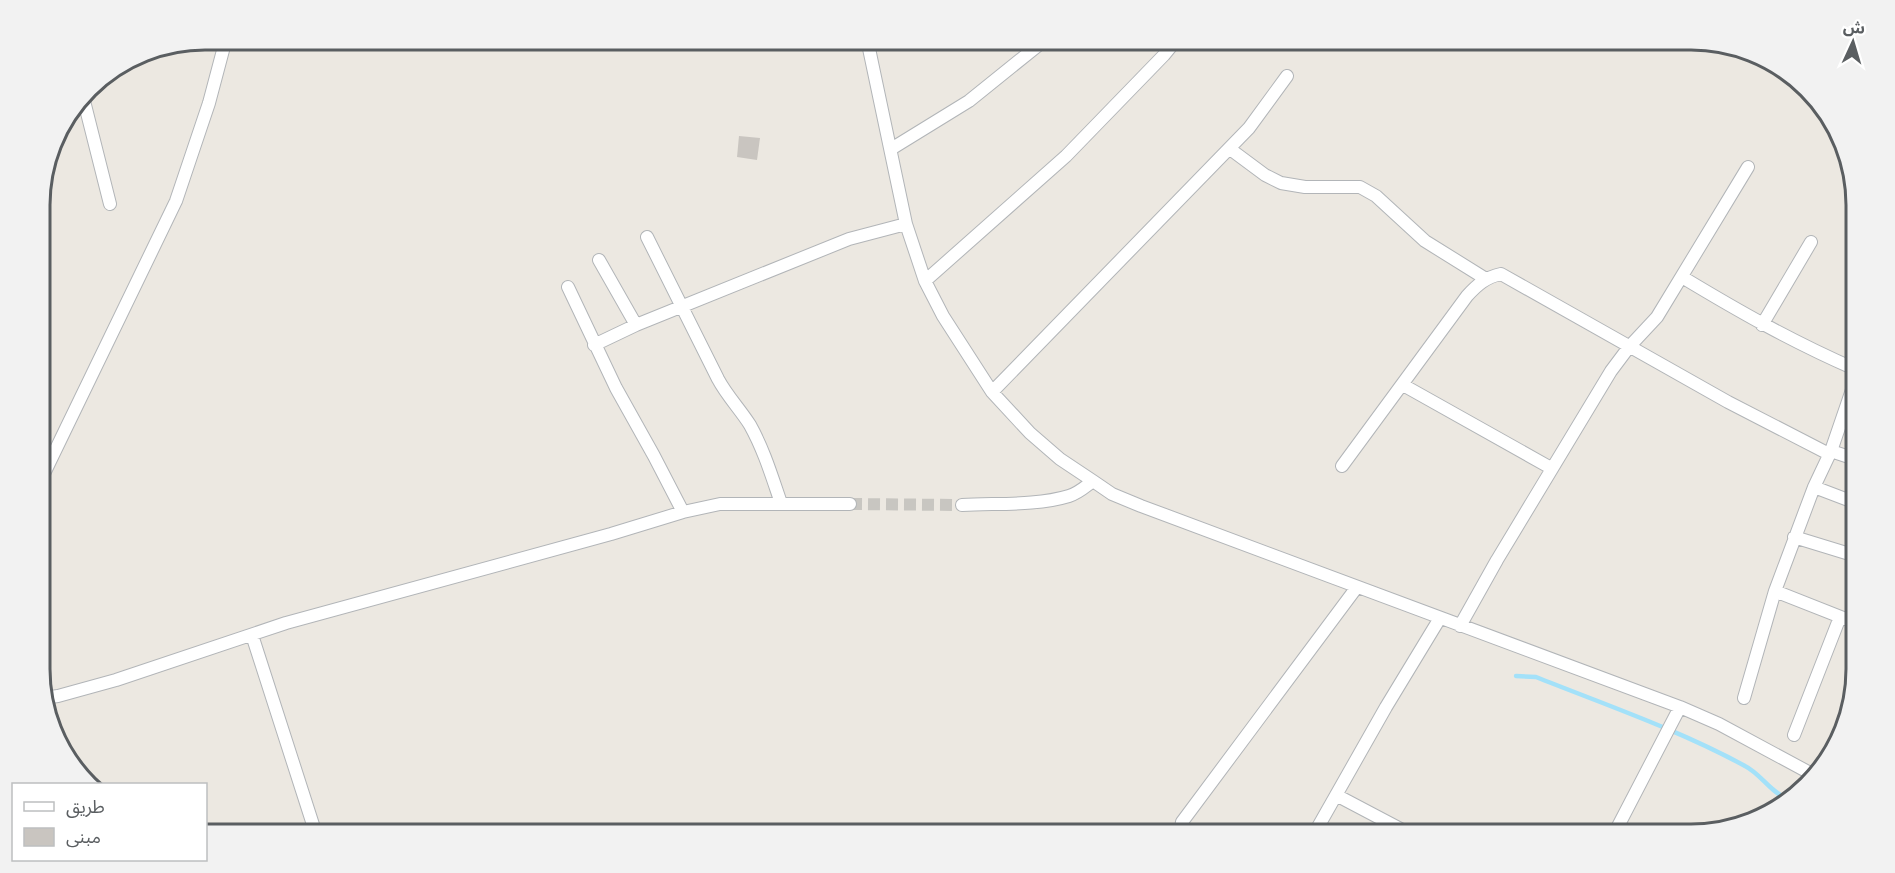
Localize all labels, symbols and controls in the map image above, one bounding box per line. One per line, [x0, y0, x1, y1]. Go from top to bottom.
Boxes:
north arrow [1823, 12, 1883, 72]
text: ش [1842, 17, 1866, 38]
legend [12, 783, 207, 861]
text: طريق [66, 796, 105, 818]
text: مبنى [66, 826, 101, 848]

